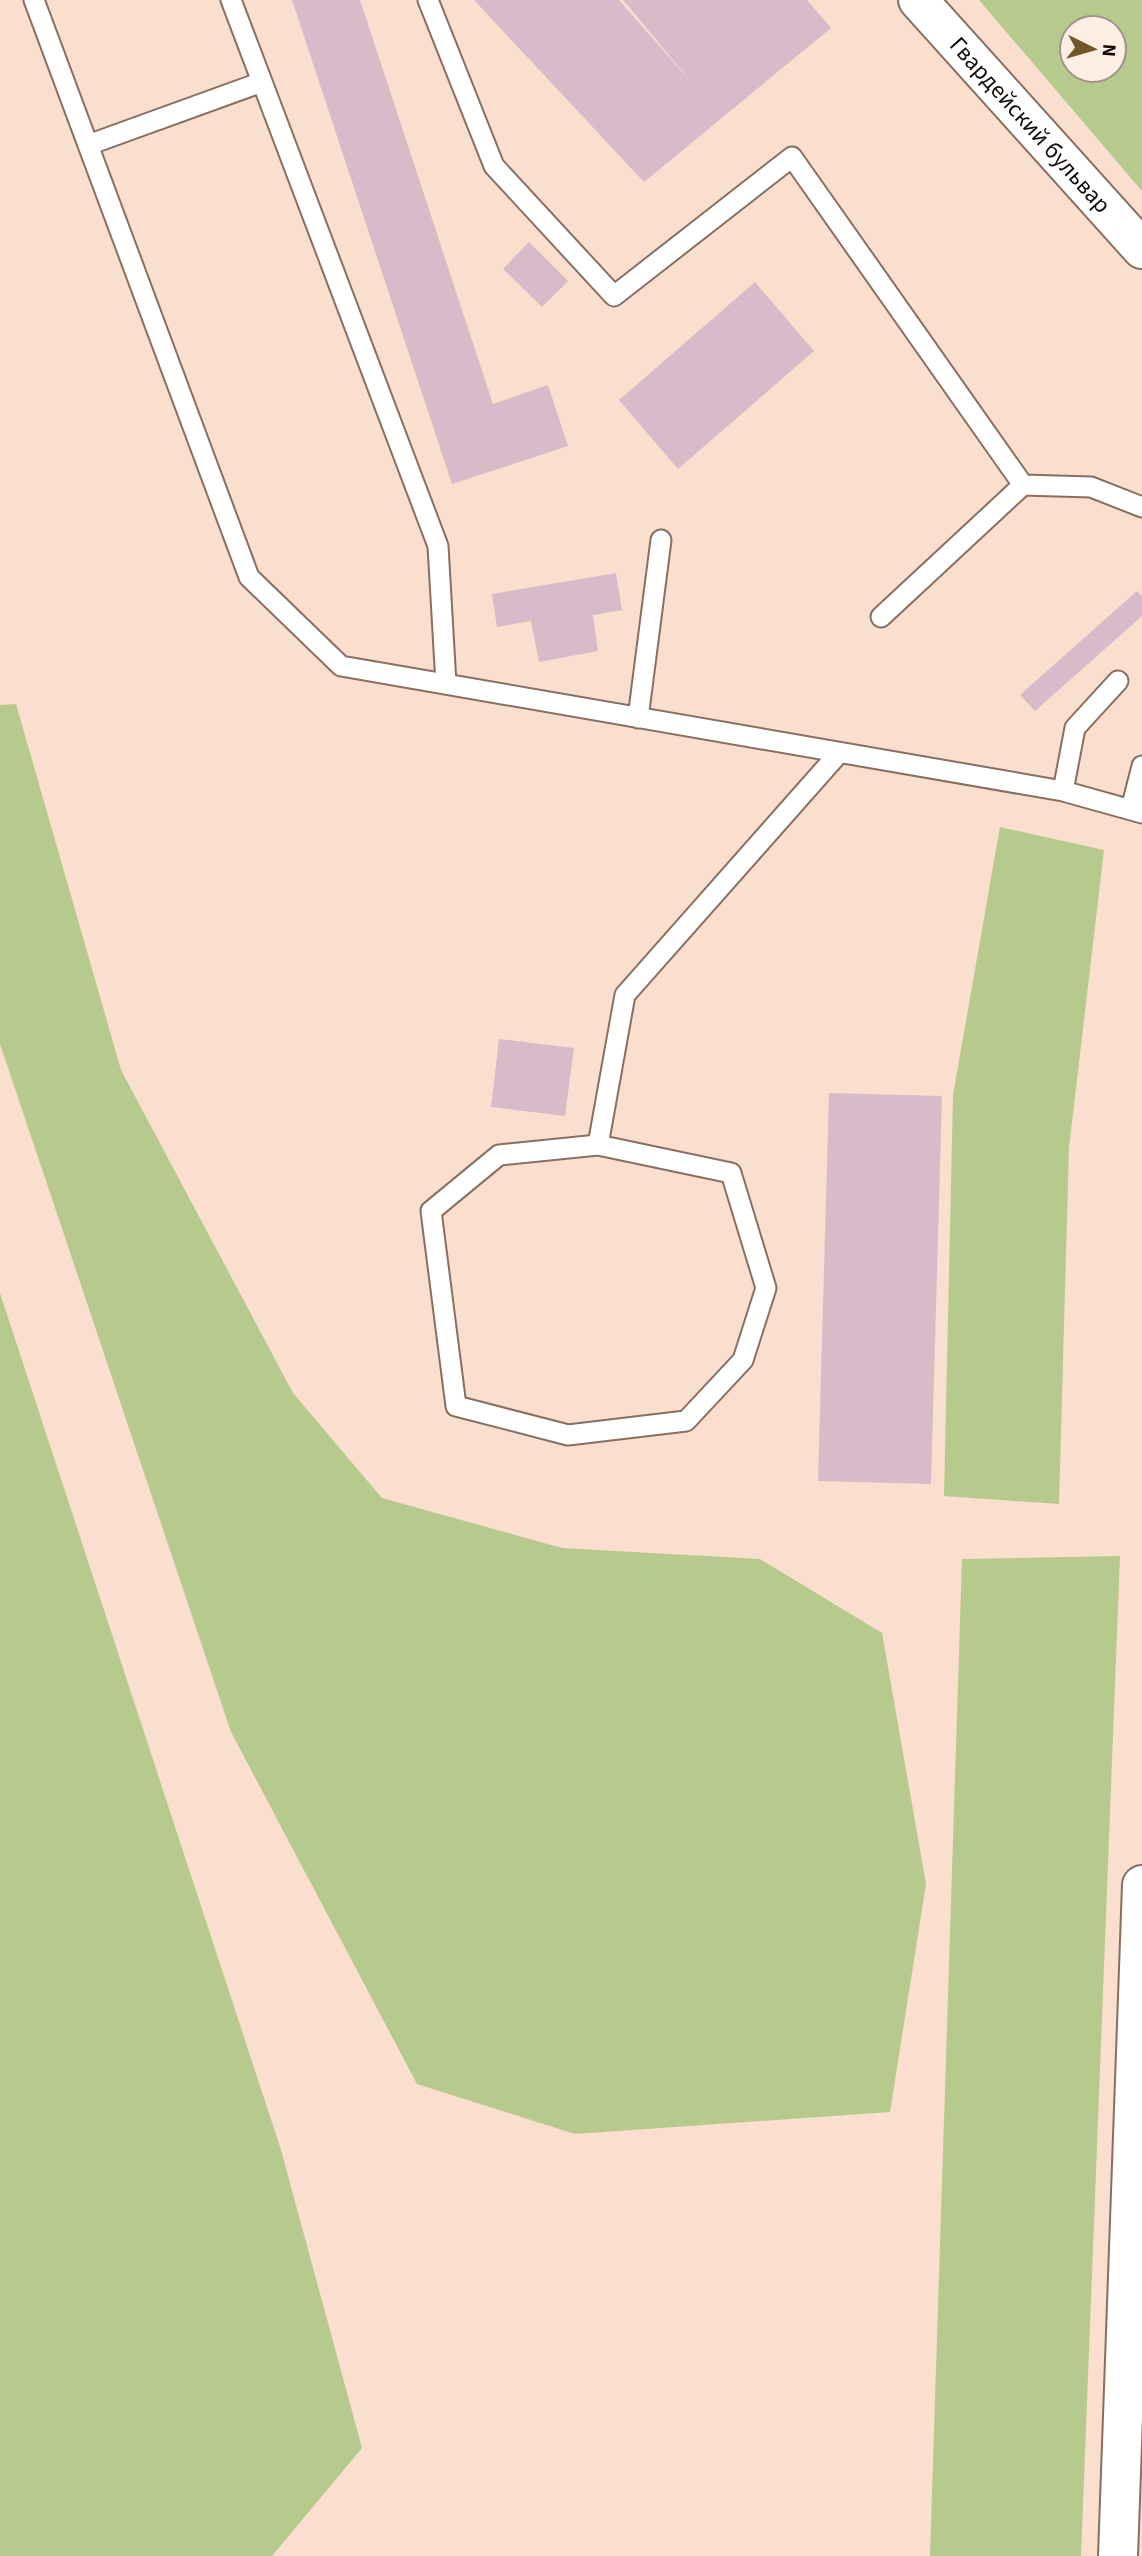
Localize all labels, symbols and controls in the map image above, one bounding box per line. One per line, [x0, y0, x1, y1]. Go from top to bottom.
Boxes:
north arrow [1058, 14, 1128, 84]
street label: Гвардейский бульвар [941, 29, 1119, 221]
text: N [1094, 43, 1122, 58]

